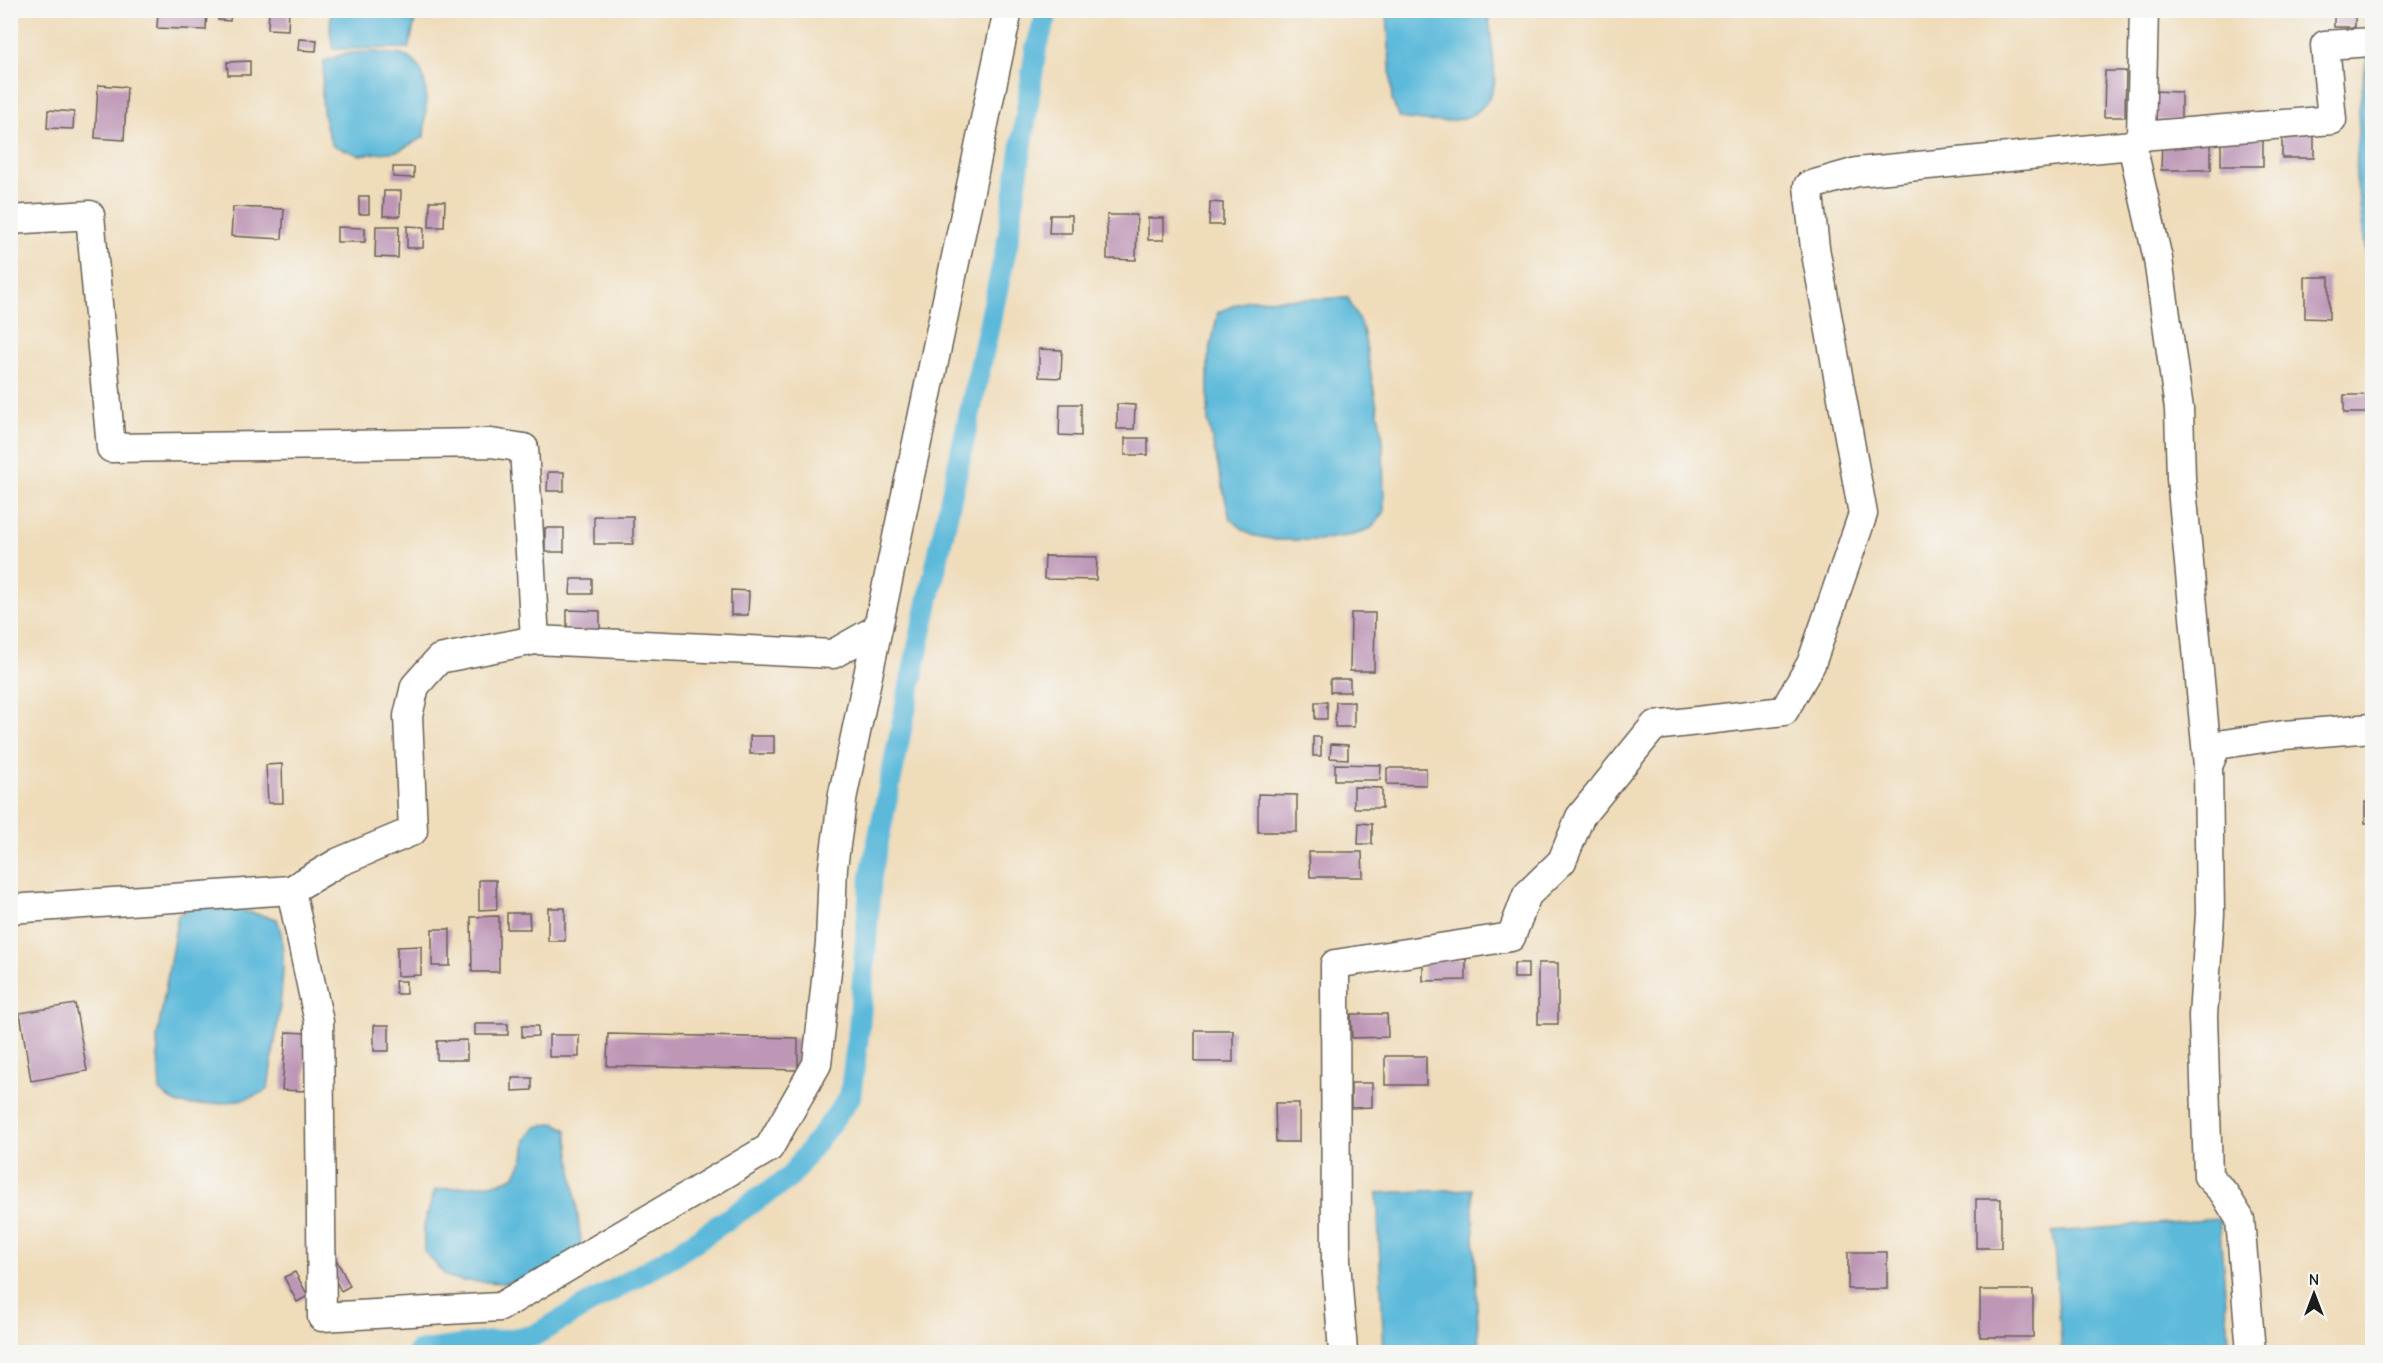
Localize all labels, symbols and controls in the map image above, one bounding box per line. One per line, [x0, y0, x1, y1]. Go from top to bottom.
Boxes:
north arrow [2284, 1264, 2344, 1324]
text: N [2309, 1271, 2319, 1289]

